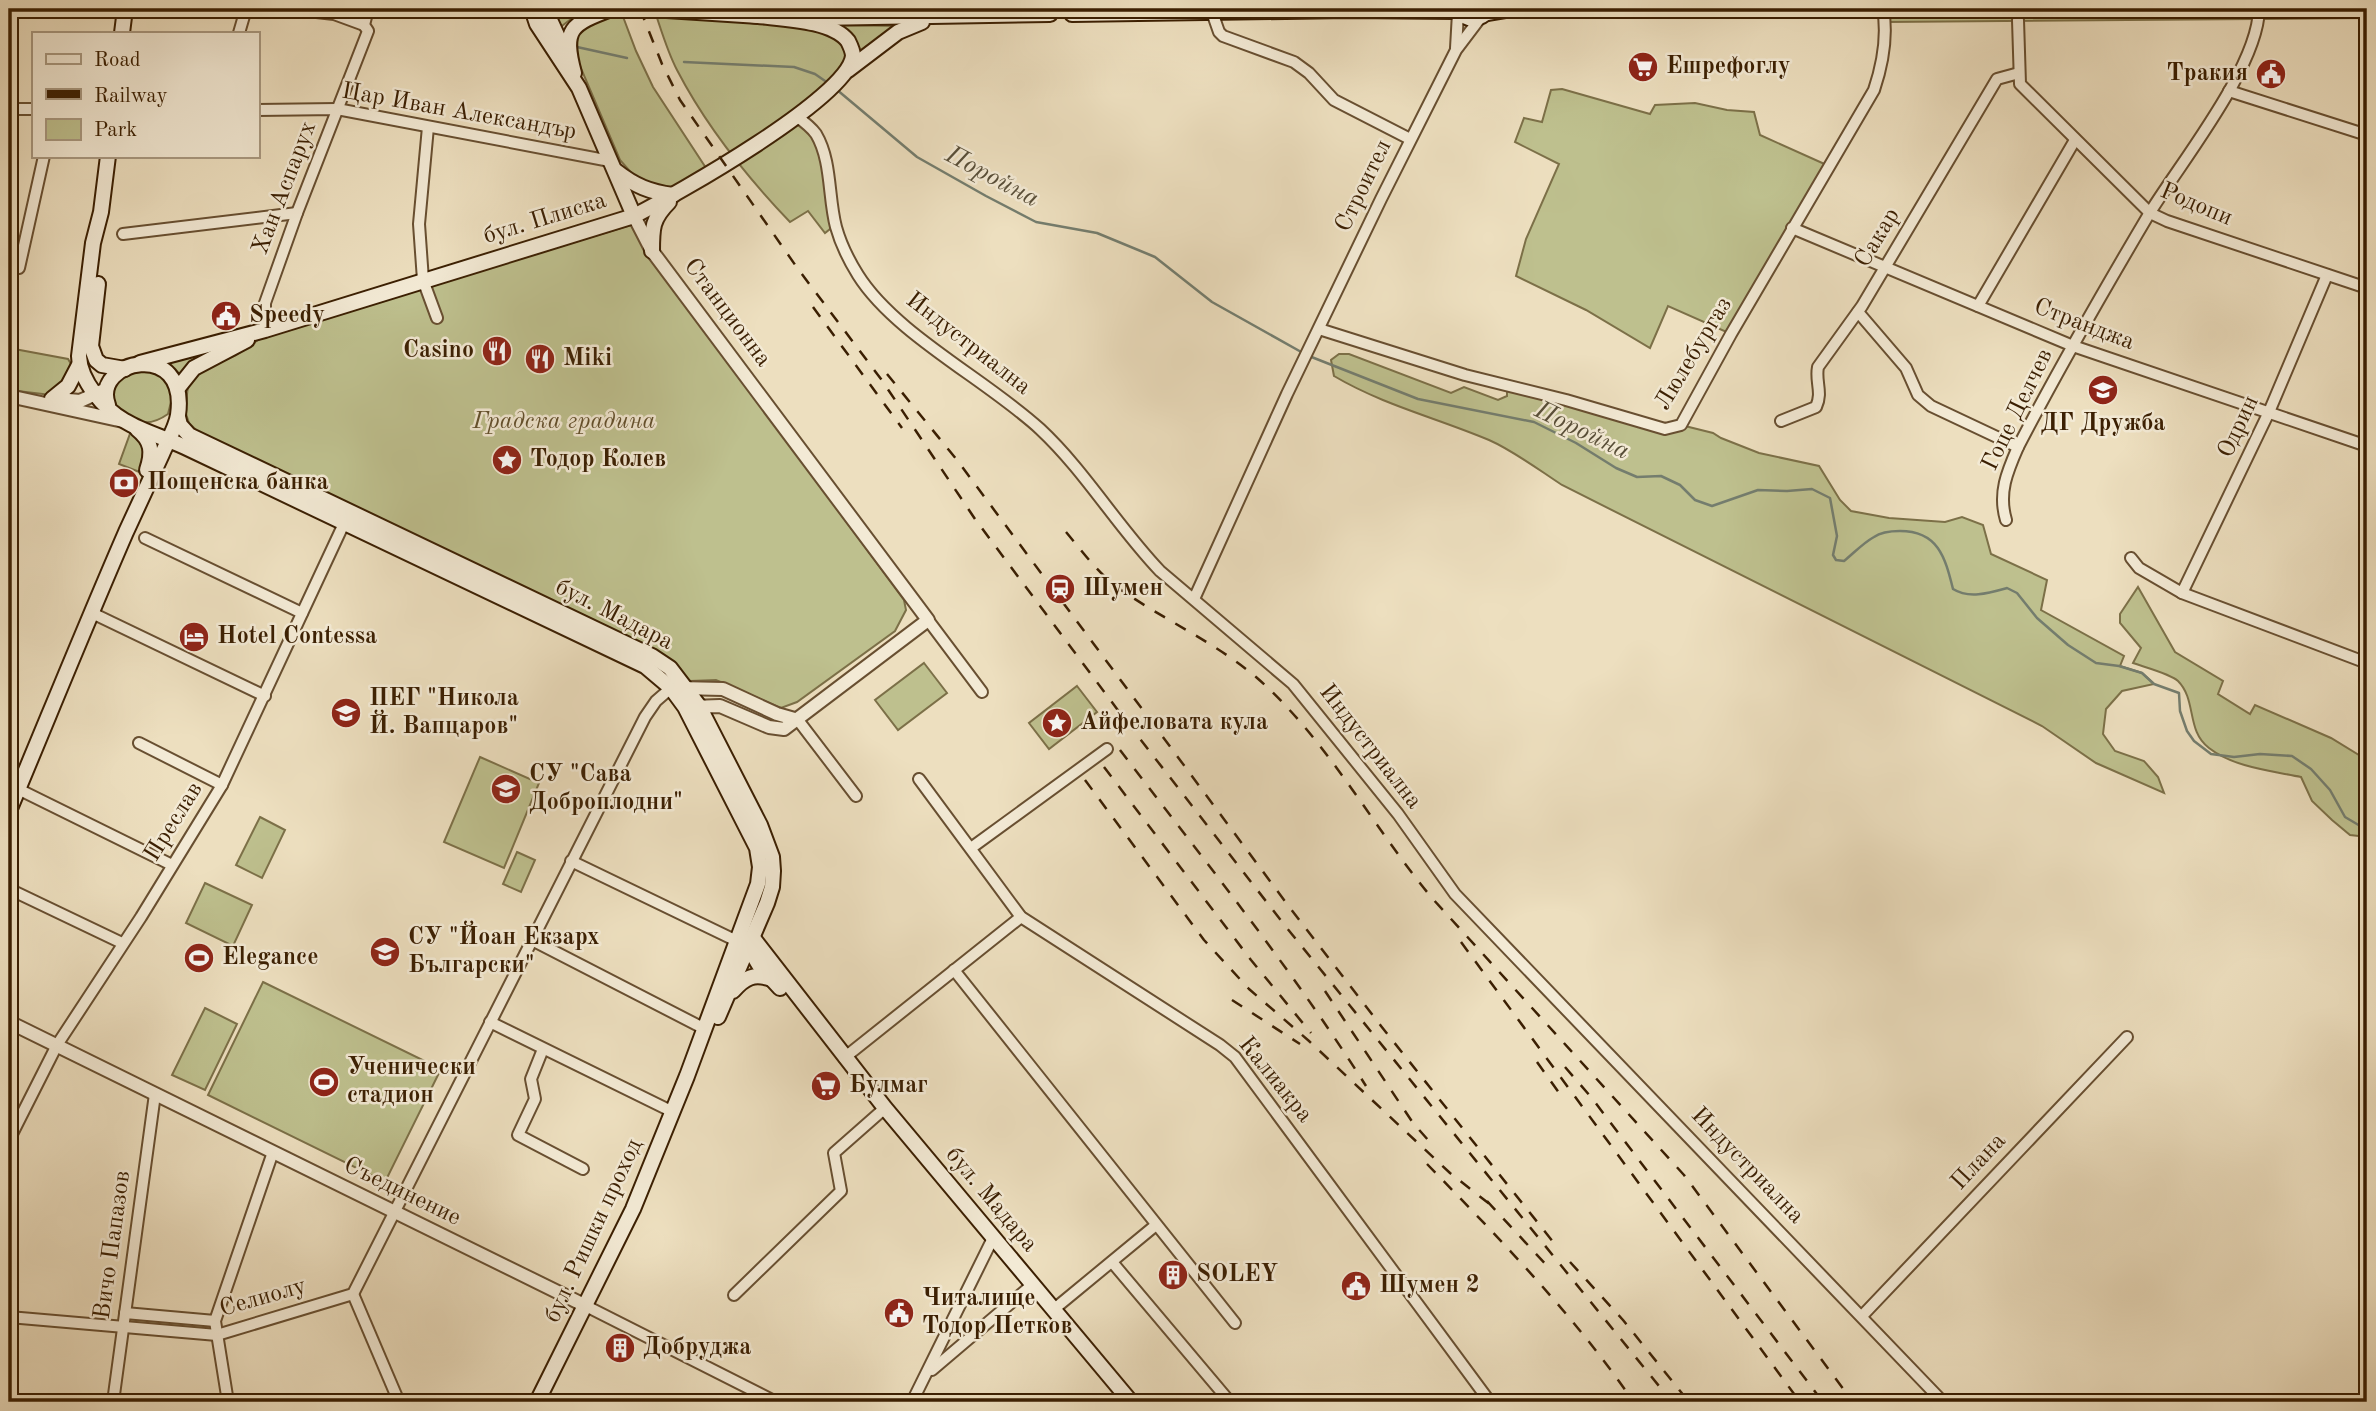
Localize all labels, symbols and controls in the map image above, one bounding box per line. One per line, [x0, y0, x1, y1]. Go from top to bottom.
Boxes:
legend [32, 32, 259, 158]
text: Road [94, 50, 141, 71]
supermarket icon: Ешрефоглу [1626, 50, 1660, 84]
place label: Ешрефоглу [1666, 55, 1791, 79]
public building icon: Тракия [2254, 57, 2288, 91]
place label: Тракия [2166, 62, 2248, 86]
street label: Цар Иван Александър [340, 80, 578, 144]
text: Railway [94, 86, 168, 107]
street label: Хан Аспарух [249, 118, 321, 258]
text: Park [94, 120, 137, 141]
street label: Строител [1331, 136, 1397, 236]
water label: Поройна [940, 141, 1043, 212]
street label: Родопи [2156, 179, 2236, 231]
street label: бул. Плиска [481, 189, 609, 249]
street label: Сакар [1851, 204, 1905, 272]
street label: Станционна [679, 254, 775, 372]
street label: Индустриална [901, 288, 1035, 400]
street label: Люлебургаз [1651, 293, 1737, 415]
street label: Странджа [2030, 295, 2138, 355]
public building icon: Speedy [209, 299, 243, 333]
place label: Speedy [249, 304, 325, 328]
restaurant icon: Casino [480, 334, 514, 368]
place label: Casino [403, 339, 474, 363]
restaurant icon: Miki [523, 342, 557, 376]
street label: Гоце Делчев [1978, 345, 2058, 475]
place label: Miki [563, 347, 612, 371]
school or university icon: ДГ Дружба [2086, 373, 2120, 407]
street label: Одрин [2214, 392, 2264, 462]
water label: Поройна [1530, 397, 1634, 465]
park label: Градска градина [472, 410, 656, 434]
place label: ДГ Дружба [2040, 412, 2166, 436]
place icon: Тодор Колев [490, 443, 524, 477]
place label: Тодор Колев [530, 448, 666, 472]
bank icon: Пощенска банка [107, 466, 141, 500]
place label: Пощенска банка [147, 471, 329, 495]
station icon: Шумен [1043, 572, 1077, 606]
street label: бул. Мадара [551, 575, 677, 655]
place label: Шумен [1083, 577, 1163, 601]
hotel icon: Hotel Contessa [177, 620, 211, 654]
place label: Hotel Contessa [217, 625, 377, 649]
street label: Индустриална [1314, 680, 1426, 814]
place label: ПЕГ "Никола Й. Вапцаров" [369, 687, 519, 739]
school or university icon: ПЕГ "Никола Й. Вапцаров" [329, 696, 363, 730]
place icon: Айфеловата кула [1040, 706, 1074, 740]
place label: Айфеловата кула [1080, 711, 1268, 735]
place label: СУ "Сава Доброплодни" [529, 763, 683, 815]
school or university icon: СУ "Сава Доброплодни" [489, 772, 523, 806]
street label: Преслав [140, 778, 208, 866]
place label: СУ "Йоан Екзарх Български" [408, 920, 599, 978]
school or university icon: СУ "Йоан Екзарх Български" [368, 935, 402, 969]
sports icon: Elegance [182, 941, 216, 975]
place label: Elegance [222, 946, 319, 970]
street label: Калиакра [1233, 1033, 1317, 1128]
place label: Ученически стадион [347, 1056, 476, 1108]
sports icon: Ученически стадион [307, 1065, 341, 1099]
supermarket icon: Булмаг [809, 1069, 843, 1103]
place label: Булмаг [849, 1074, 928, 1098]
street label: Индустриална [1686, 1103, 1808, 1229]
street label: Плана [1947, 1129, 2011, 1195]
street label: бул. Ришки проход [541, 1135, 647, 1327]
street label: бул. Мадара [940, 1143, 1042, 1257]
street label: Съединение [340, 1153, 464, 1231]
street label: Вичо Папазов [91, 1169, 135, 1321]
building icon: SOLEY [1156, 1258, 1190, 1292]
place label: SOLEY [1196, 1263, 1279, 1287]
public building icon: Шумен 2 [1339, 1269, 1373, 1303]
street label: Селиолу [217, 1274, 309, 1322]
place label: Шумен 2 [1379, 1274, 1480, 1298]
place label: Читалище Тодор Петков [922, 1287, 1072, 1339]
public building icon: Читалище Тодор Петков [882, 1296, 916, 1330]
building icon: Добруджа [603, 1331, 637, 1365]
place label: Добруджа [643, 1336, 752, 1360]

